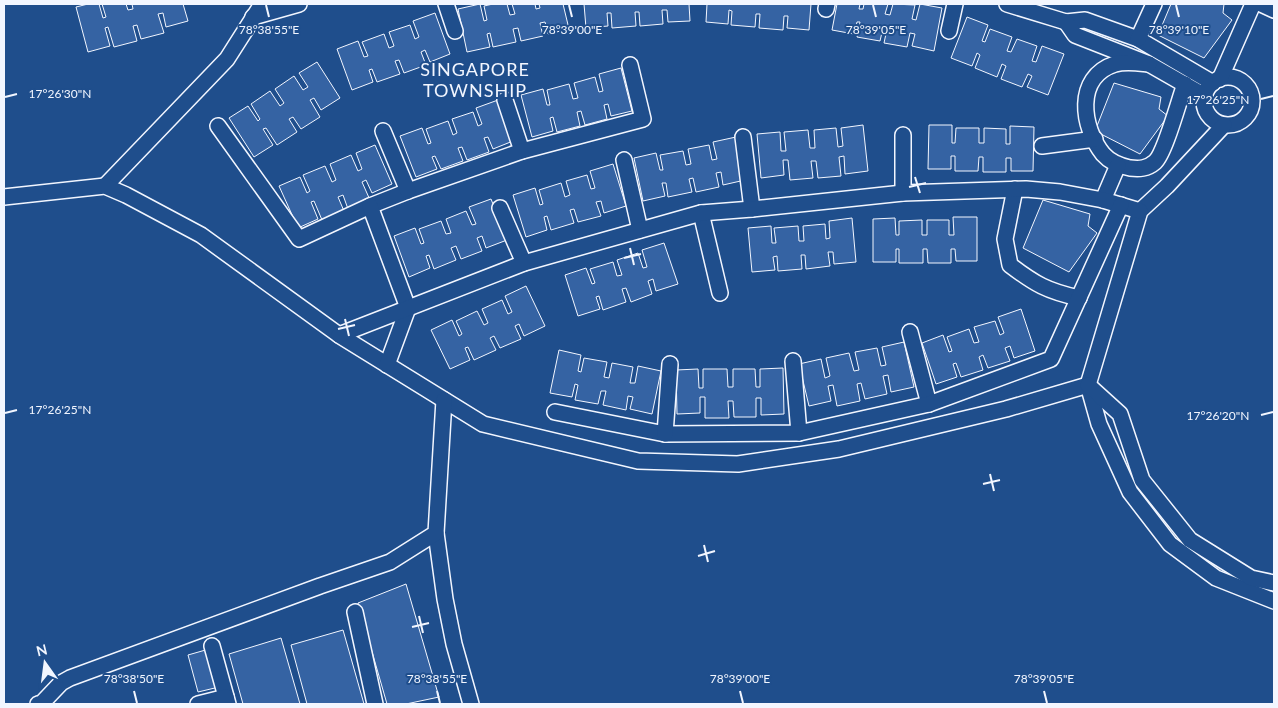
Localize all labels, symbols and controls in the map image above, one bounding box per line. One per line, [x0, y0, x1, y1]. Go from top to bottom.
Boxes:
text: 78°38'55"E [239, 22, 299, 37]
text: 78°39'00"E [542, 22, 602, 37]
text: 78°39'05"E [846, 22, 906, 37]
text: 78°39'10"E [1149, 22, 1209, 37]
district label: SINGAPORE TOWNSHIP [420, 58, 530, 101]
text: 17°26'30"N [29, 86, 91, 101]
text: 17°26'25"N [1187, 92, 1249, 107]
text: 17°26'25"N [29, 402, 91, 417]
text: 17°26'20"N [1187, 408, 1249, 423]
north arrow [20, 638, 70, 688]
text: N [34, 640, 49, 659]
text: 78°38'50"E [104, 671, 164, 686]
text: 78°38'55"E [407, 671, 467, 686]
text: 78°39'00"E [710, 671, 770, 686]
text: 78°39'05"E [1014, 671, 1074, 686]

